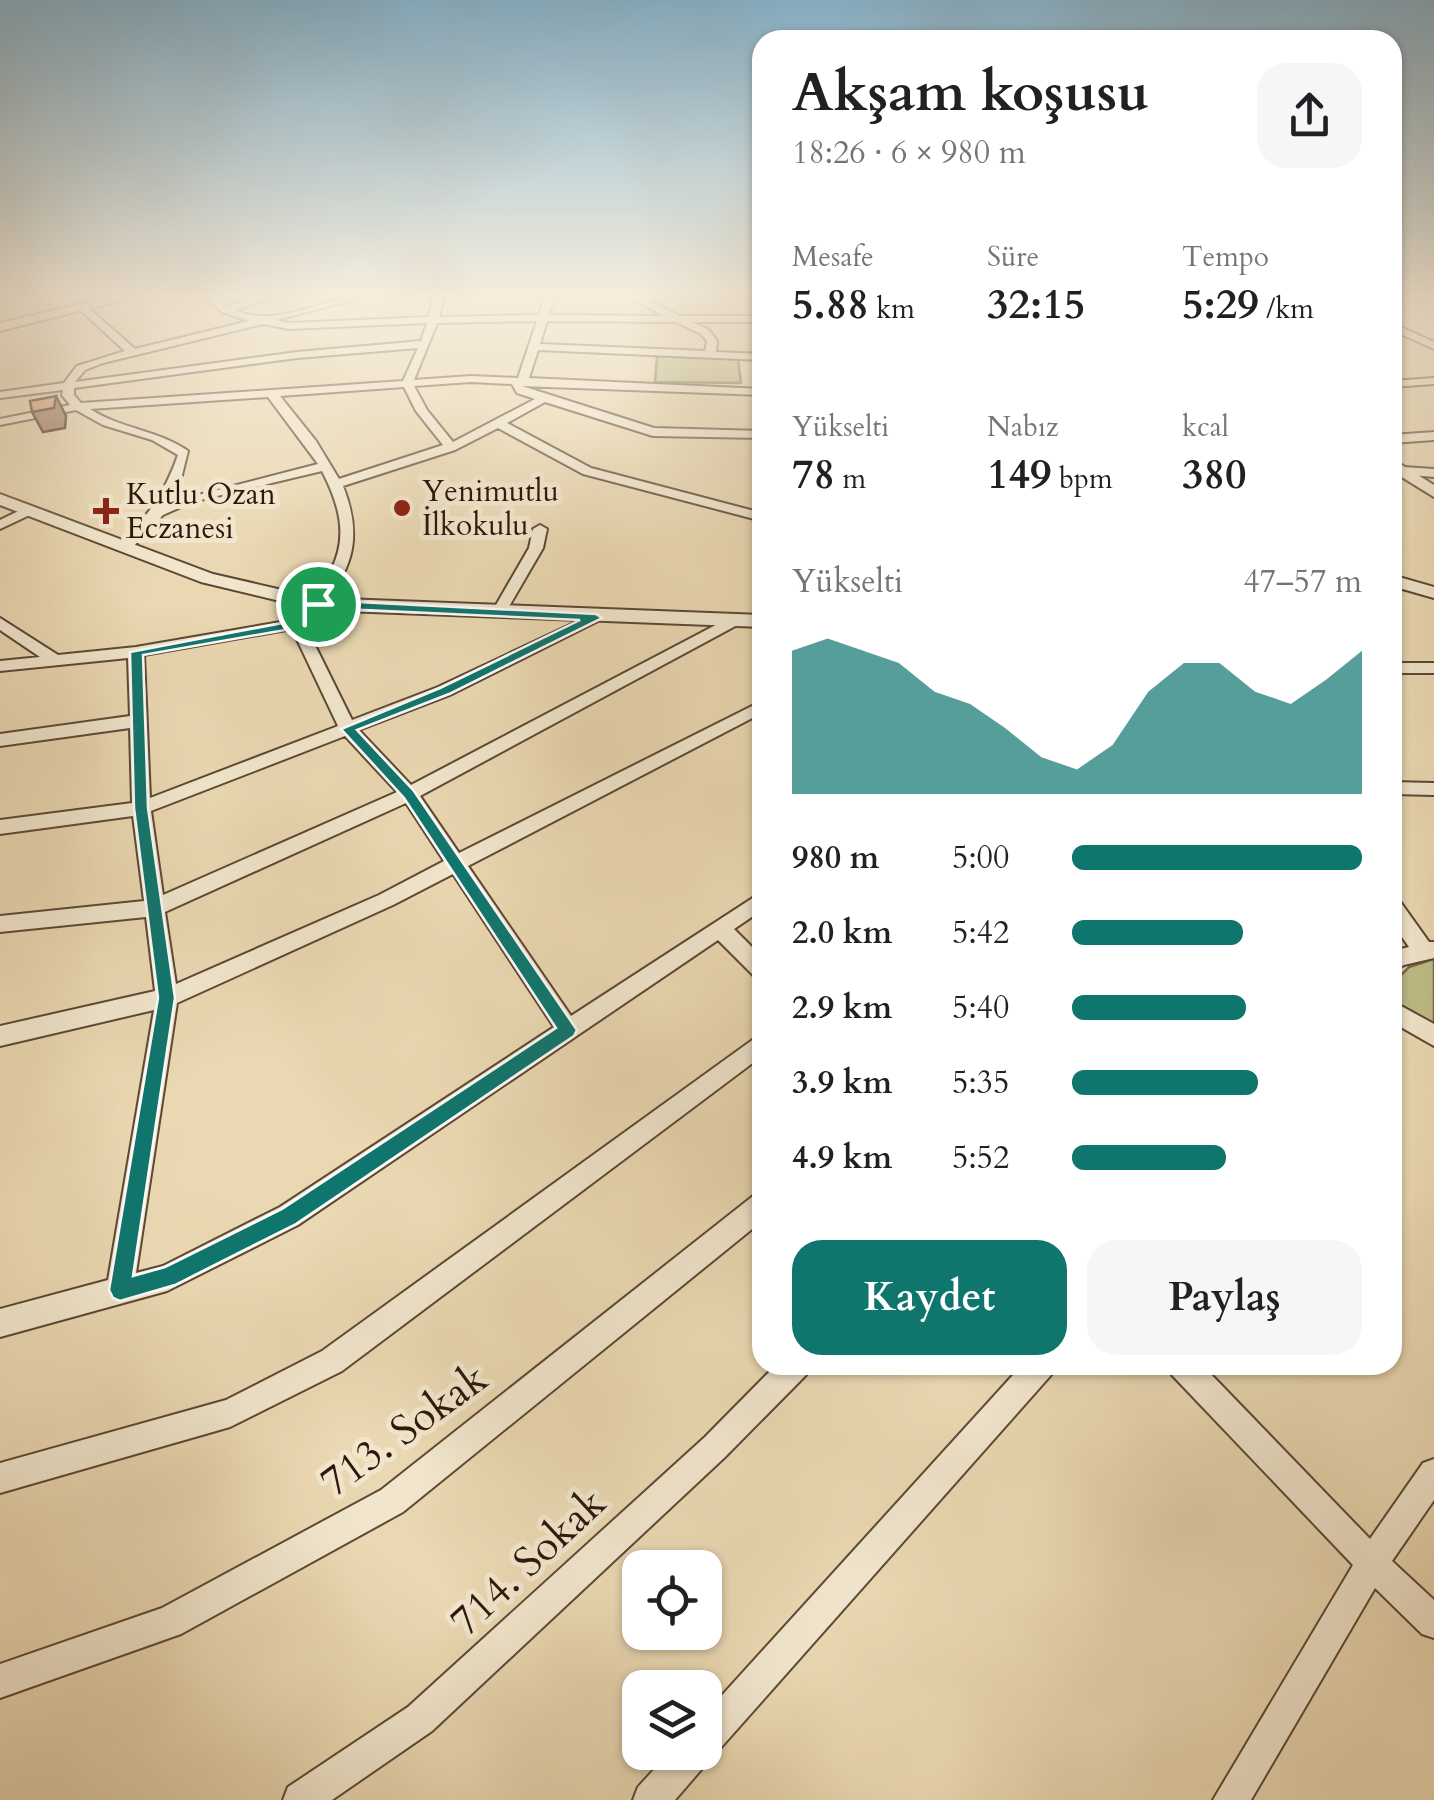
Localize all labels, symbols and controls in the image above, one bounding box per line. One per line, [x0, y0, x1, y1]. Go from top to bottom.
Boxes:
text: Akşam koşusu [792, 56, 1149, 130]
button: share [1257, 63, 1362, 168]
text: 18:26 · 6 × 980 m [792, 131, 1026, 175]
text: Mesafe [792, 238, 874, 276]
text: Süre [987, 238, 1039, 276]
text: Tempo [1182, 238, 1269, 276]
text: 5.88 [792, 276, 869, 333]
text: 32:15 [987, 276, 1085, 333]
text: 5:29 [1182, 276, 1259, 333]
text: km [869, 290, 915, 328]
text: /km [1259, 290, 1314, 328]
text: Yükselti [792, 408, 889, 446]
text: Nabız [987, 408, 1058, 446]
text: kcal [1182, 408, 1229, 446]
text: 78 [792, 446, 835, 503]
text: 149 [987, 446, 1052, 503]
text: 380 [1182, 446, 1247, 503]
text: m [835, 460, 866, 498]
text: bpm [1052, 460, 1113, 498]
place label: Yenimutlu İlkokulu [422, 471, 559, 546]
place label: Kutlu Ozan Eczanesi [126, 474, 276, 549]
marker: Yenimutlu İlkokulu [391, 497, 413, 519]
marker: Kutlu Ozan Eczanesi [95, 500, 117, 522]
text: Yükselti [792, 560, 903, 604]
text: 47–57 m [1243, 560, 1362, 604]
pin [276, 562, 361, 647]
icon: arrive [291, 577, 346, 632]
text: 980 m [792, 836, 879, 880]
text: 5:00 [952, 836, 1009, 880]
text: 2.0 km [792, 911, 892, 955]
text: 5:42 [952, 911, 1009, 955]
text: 2.9 km [792, 986, 892, 1030]
text: 5:40 [952, 986, 1009, 1030]
text: 3.9 km [792, 1061, 892, 1105]
text: 5:35 [952, 1061, 1009, 1105]
text: 4.9 km [792, 1136, 892, 1180]
text: 5:52 [952, 1136, 1009, 1180]
button: Kaydet [792, 1240, 1067, 1355]
button: Paylaş [1087, 1240, 1362, 1355]
street label: 713. Sokak [309, 1350, 499, 1510]
street label: 714. Sokak [438, 1475, 619, 1649]
map controls [622, 1550, 722, 1770]
button: locate [622, 1550, 722, 1650]
button: layers [622, 1670, 722, 1770]

